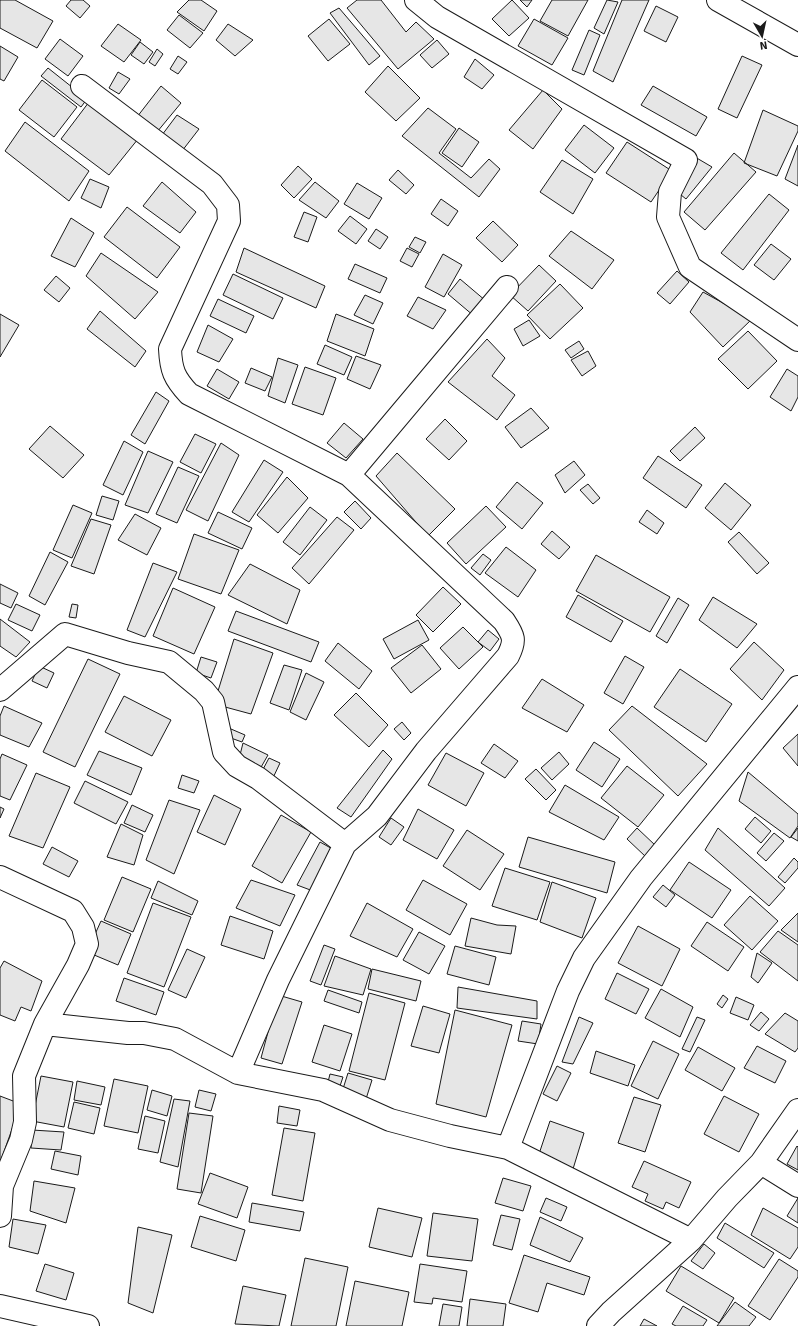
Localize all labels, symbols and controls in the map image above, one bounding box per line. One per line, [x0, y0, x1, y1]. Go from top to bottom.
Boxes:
north arrow [742, 16, 782, 56]
text: N [759, 38, 768, 52]

